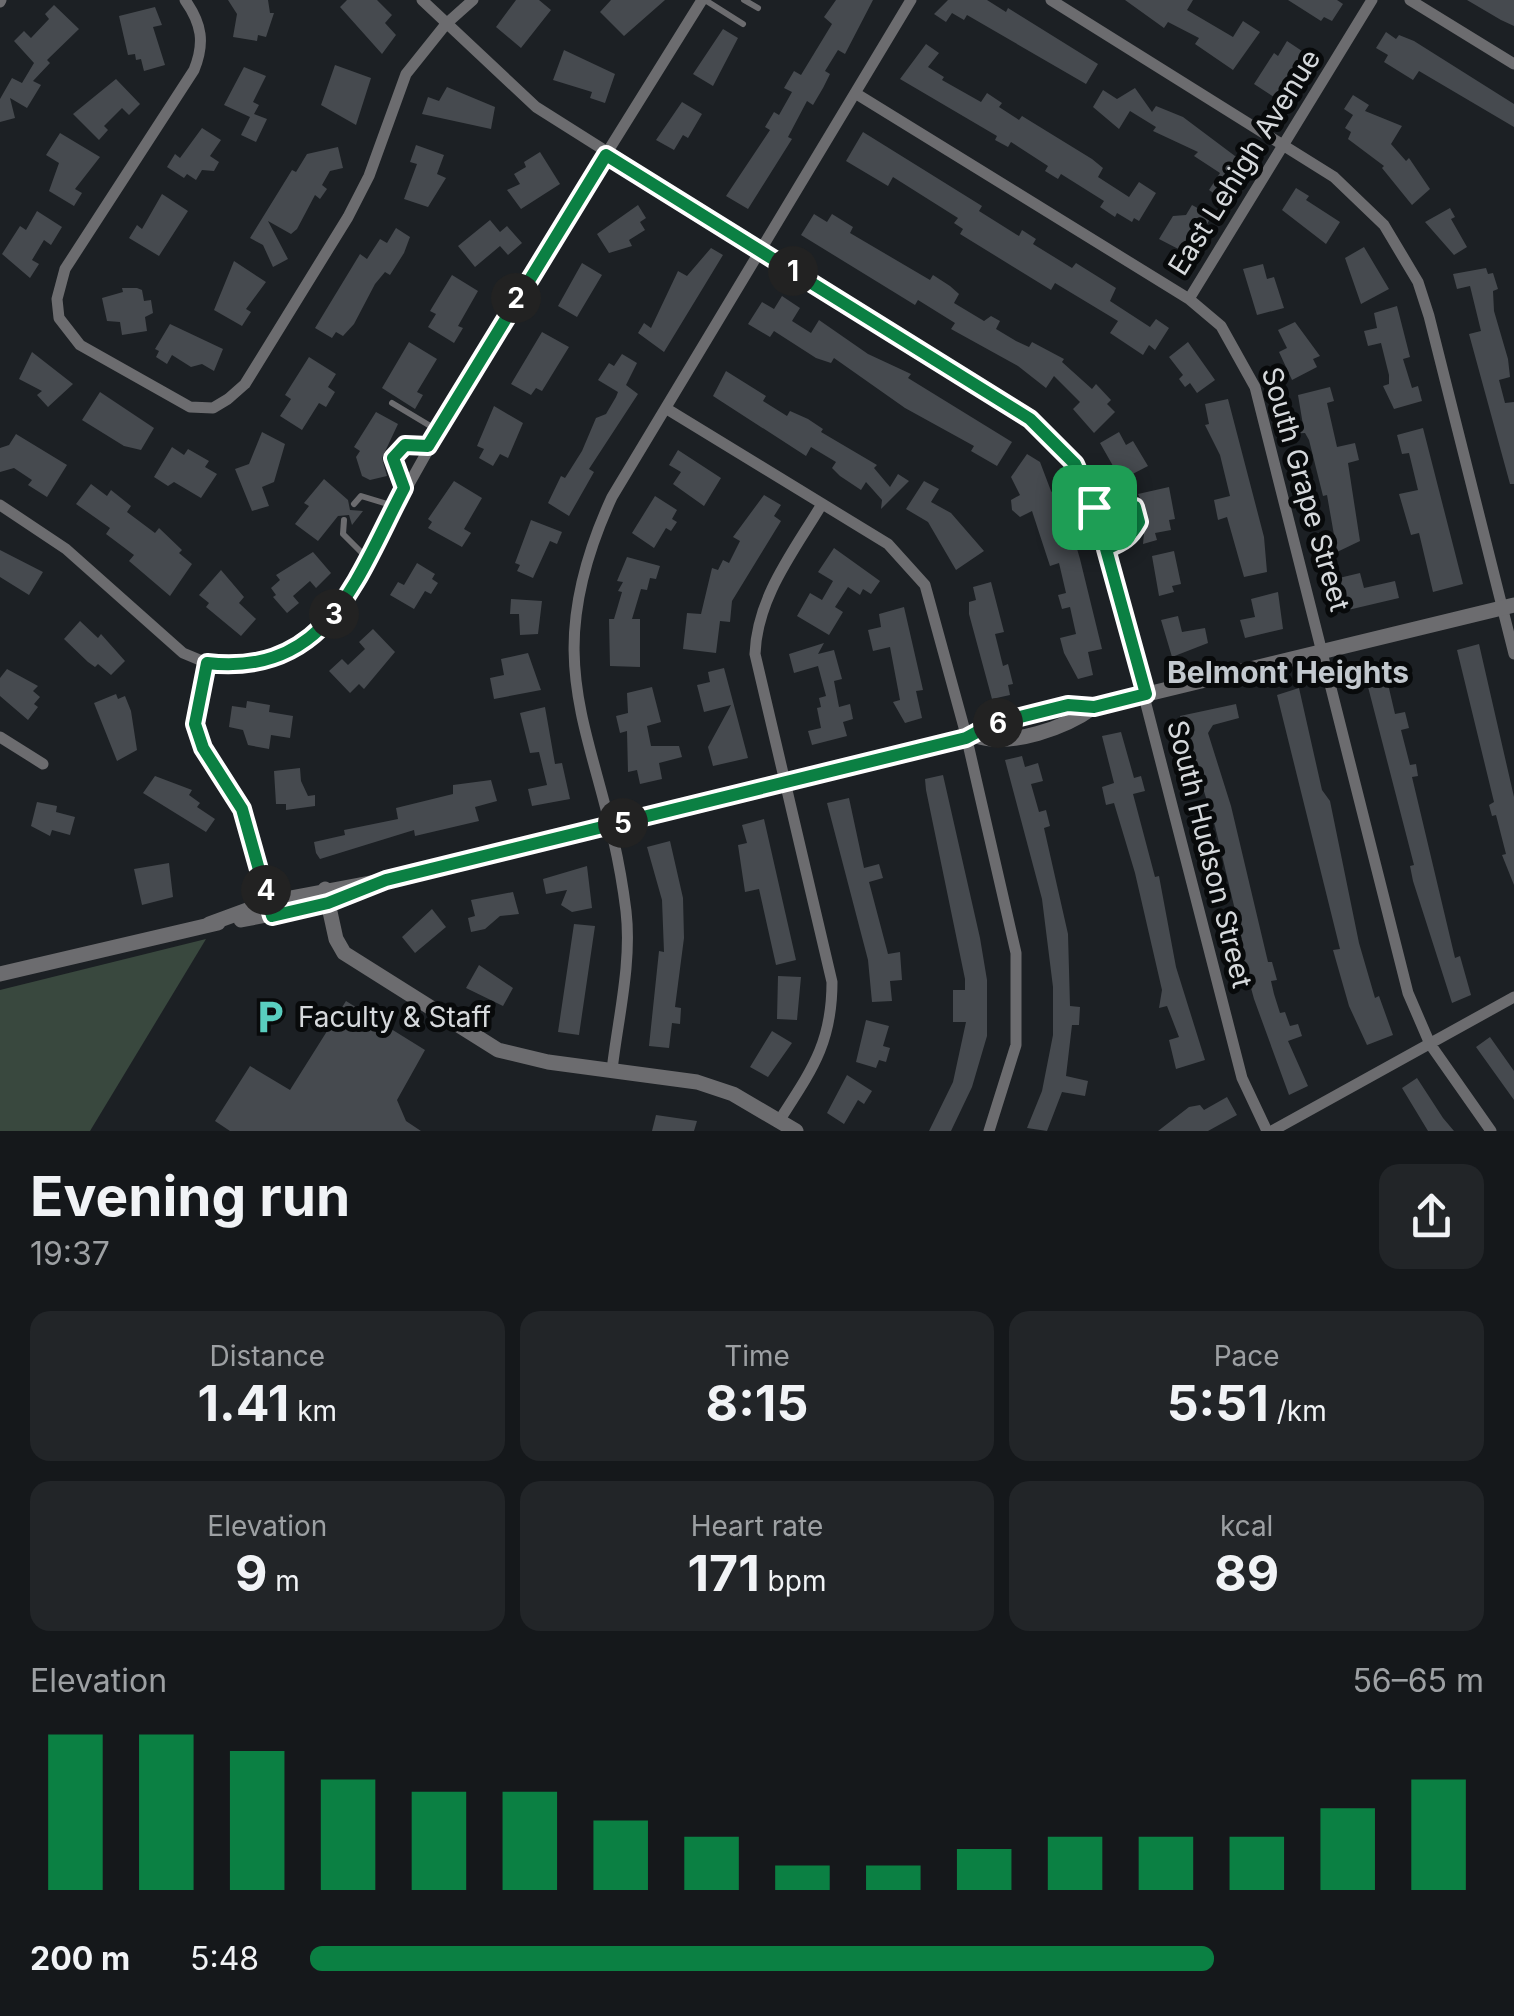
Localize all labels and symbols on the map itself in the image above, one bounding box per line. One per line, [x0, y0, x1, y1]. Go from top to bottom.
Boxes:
street label: East Lehigh Avenue [1161, 43, 1327, 281]
pin: 1 [768, 246, 818, 296]
pin: 2 [491, 273, 541, 323]
street label: South Grape Street [1255, 363, 1357, 615]
pin [1052, 465, 1137, 550]
pin: 3 [309, 589, 359, 639]
district label: Belmont Heights [1167, 654, 1409, 690]
pin: 6 [973, 698, 1023, 748]
street label: South Hudson Street [1160, 717, 1260, 991]
pin: 5 [598, 798, 648, 848]
pin: 4 [241, 865, 291, 915]
parking icon: Faculty & Staff [251, 998, 289, 1036]
place label: Faculty & Staff [298, 1000, 491, 1034]

